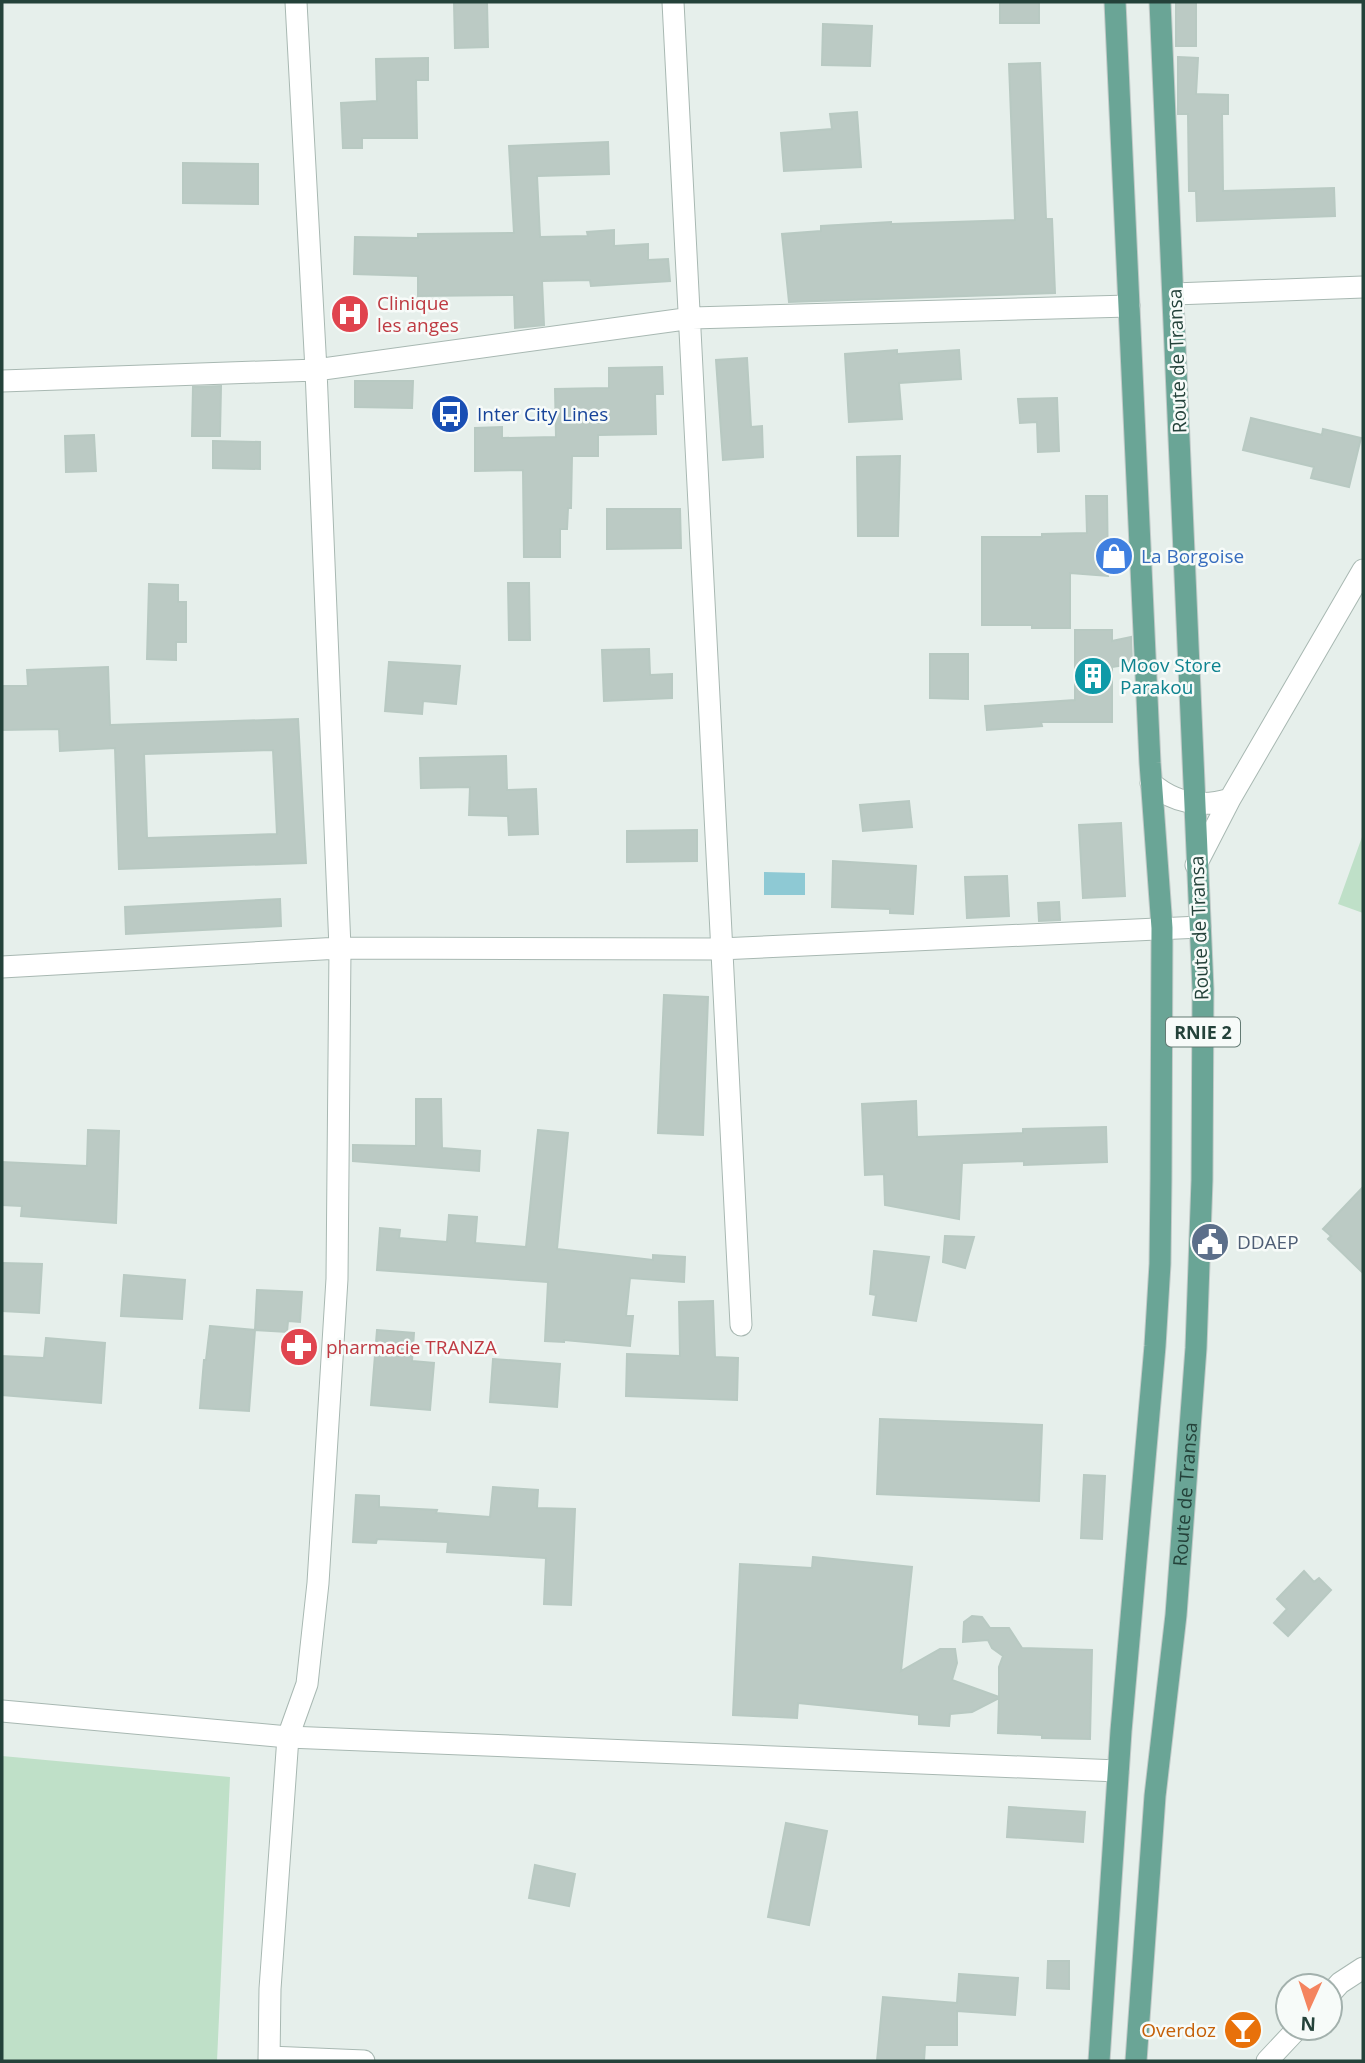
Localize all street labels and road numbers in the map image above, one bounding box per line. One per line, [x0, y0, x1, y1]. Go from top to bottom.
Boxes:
street label: Route de Transa [1161, 288, 1193, 434]
street label: Route de Transa [1183, 855, 1215, 1001]
road number: RNIE 2 [1166, 1017, 1240, 1046]
street label: Route de Transa [1167, 1421, 1203, 1567]

